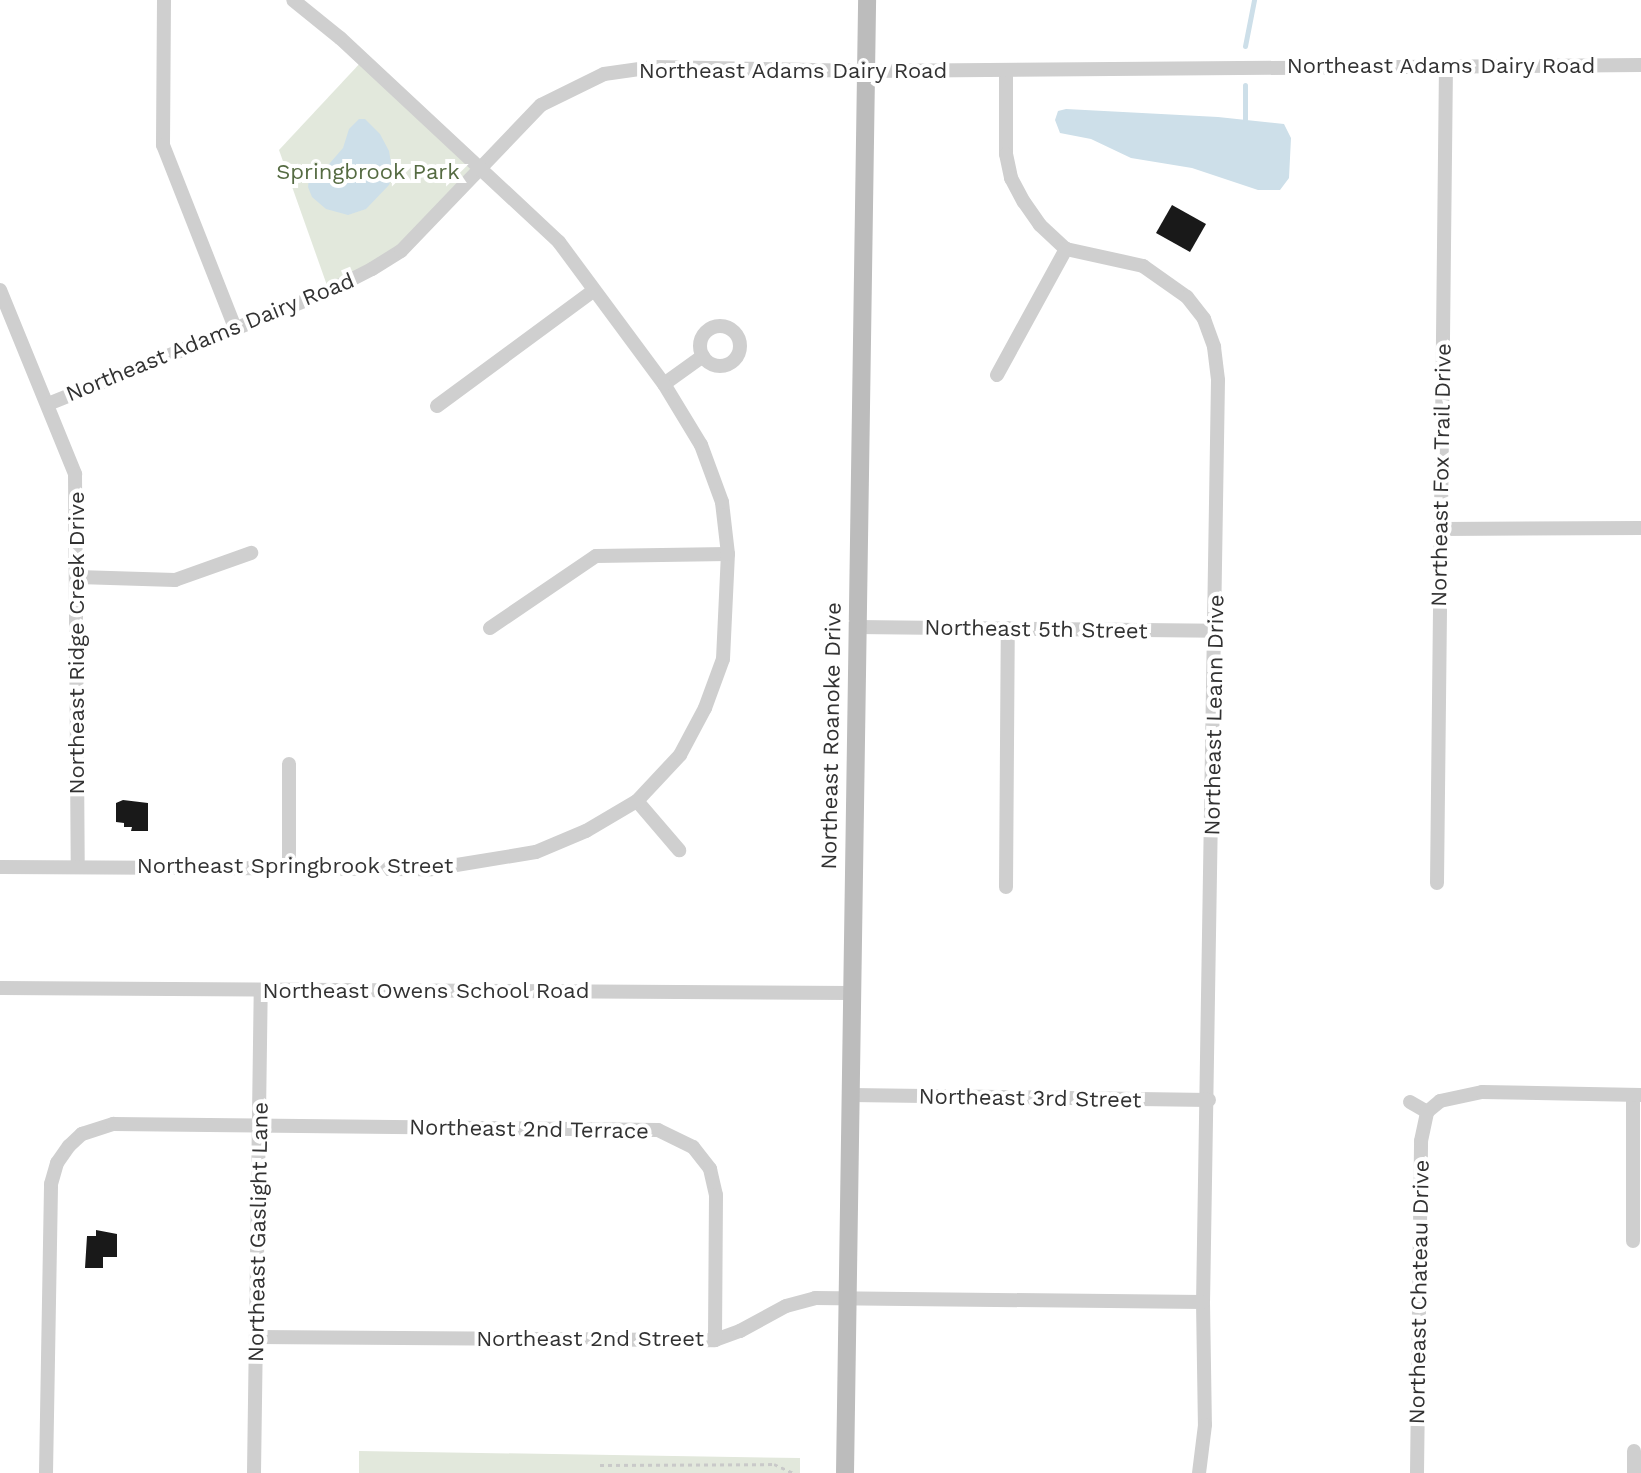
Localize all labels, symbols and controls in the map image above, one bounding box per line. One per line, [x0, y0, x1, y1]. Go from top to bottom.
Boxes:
street label: Northeast Adams Dairy Road [1286, 53, 1596, 79]
street label: Northeast Adams Dairy Road [638, 58, 948, 84]
park label: Springbrook Park [276, 159, 460, 185]
street label: Northeast Adams Dairy Road [61, 267, 359, 407]
street label: Northeast Fox Trail Drive [1425, 342, 1457, 608]
street label: Northeast Ridge Creek Drive [64, 491, 90, 795]
street label: Northeast Leann Drive [1199, 594, 1229, 836]
street label: Northeast Roanoke Drive [815, 602, 847, 870]
street label: Northeast 5th Street [924, 614, 1148, 644]
street label: Northeast Springbrook Street [137, 853, 453, 879]
street label: Northeast Owens School Road [262, 978, 590, 1004]
street label: Northeast 3rd Street [918, 1083, 1142, 1113]
street label: Northeast Gaslight Lane [243, 1102, 273, 1362]
street label: Northeast 2nd Terrace [409, 1114, 649, 1144]
street label: Northeast Chateau Drive [1403, 1159, 1435, 1425]
street label: Northeast 2nd Street [476, 1326, 704, 1352]

